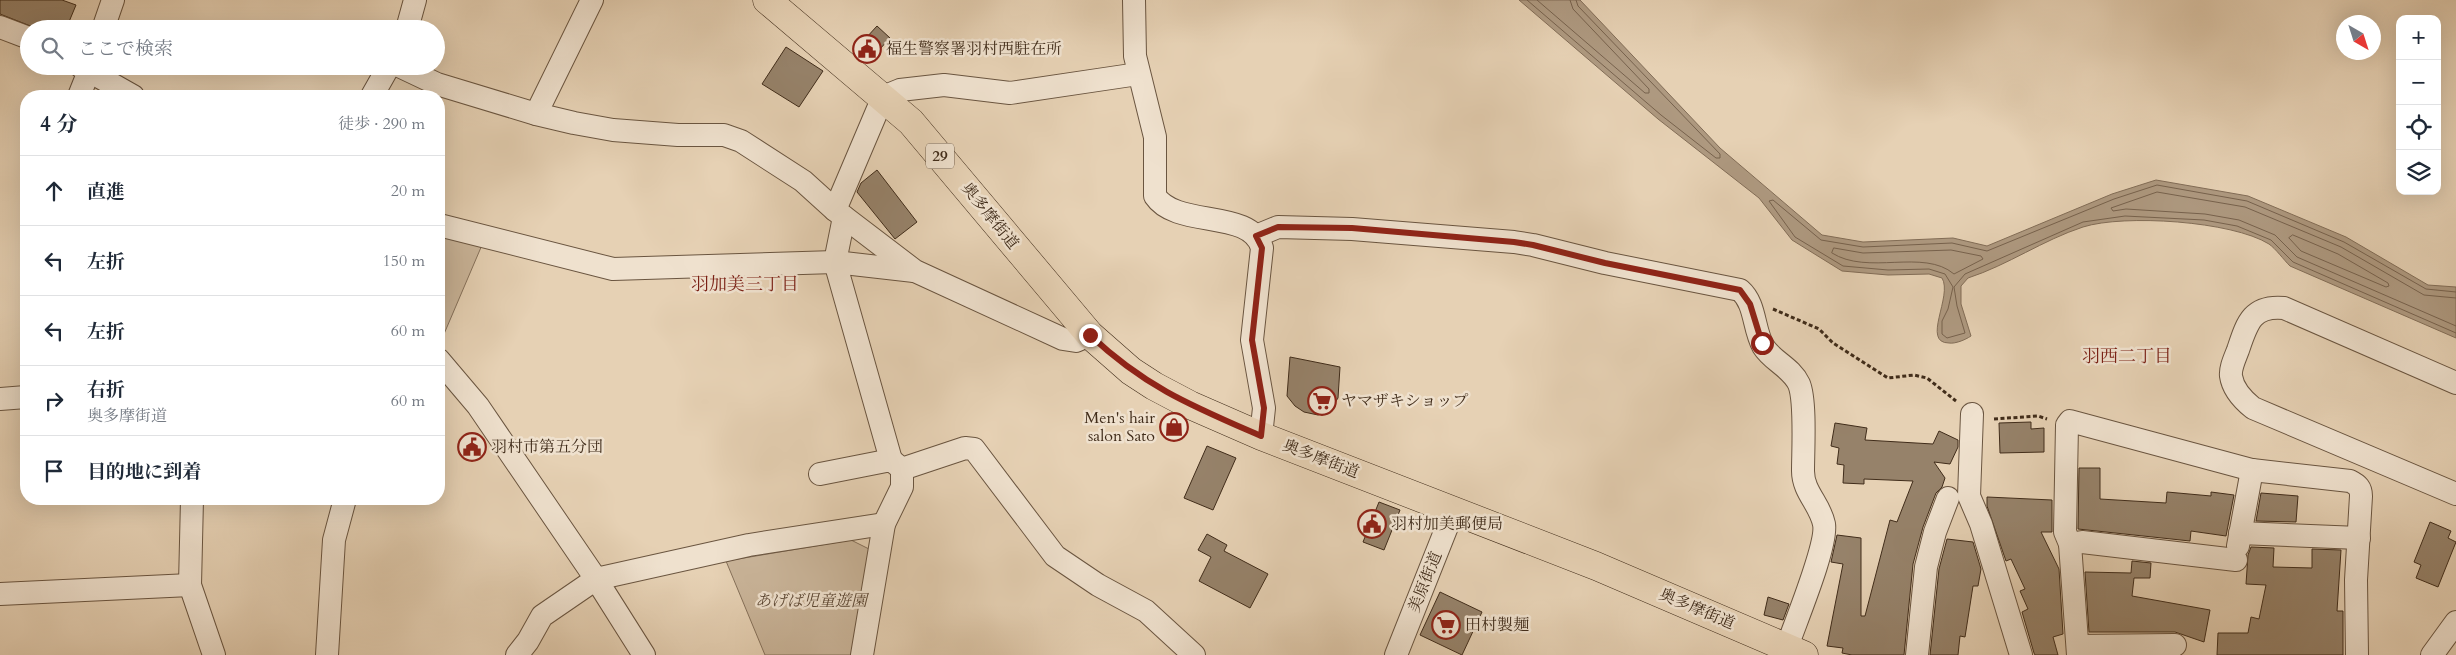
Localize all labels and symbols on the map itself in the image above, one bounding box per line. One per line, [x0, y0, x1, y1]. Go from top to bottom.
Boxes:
north arrow [2336, 15, 2381, 60]
public building icon: 福生警察署羽村西駐在所 [852, 34, 882, 64]
place label: 福生警察署羽村西駐在所 [886, 38, 1062, 60]
road number: 29 [926, 144, 954, 168]
street label: 奥多摩街道 [956, 178, 1024, 254]
district label: 羽加美三丁目 [691, 272, 799, 297]
route end [1079, 324, 1102, 347]
route start [1751, 332, 1774, 355]
district label: 羽西二丁目 [2082, 344, 2172, 369]
supermarket icon: ヤマザキショップ [1307, 386, 1337, 416]
place label: ヤマザキショップ [1341, 390, 1469, 412]
place label: Men's hair salon Sato [1084, 407, 1155, 447]
shop icon: Men's hair salon Sato [1159, 412, 1189, 442]
public building icon: 羽村市第五分団 [457, 432, 487, 462]
street label: 奥多摩街道 [1280, 434, 1362, 484]
place label: 羽村市第五分団 [491, 436, 603, 458]
public building icon: 羽村加美郵便局 [1357, 509, 1387, 539]
place label: 羽村加美郵便局 [1391, 513, 1503, 535]
street label: 美原街道 [1403, 548, 1447, 616]
street label: 奥多摩街道 [1656, 583, 1738, 635]
park label: あげば児童遊園 [755, 590, 870, 612]
supermarket icon: 田村製麺 [1431, 610, 1461, 640]
place label: 田村製麺 [1465, 614, 1529, 636]

